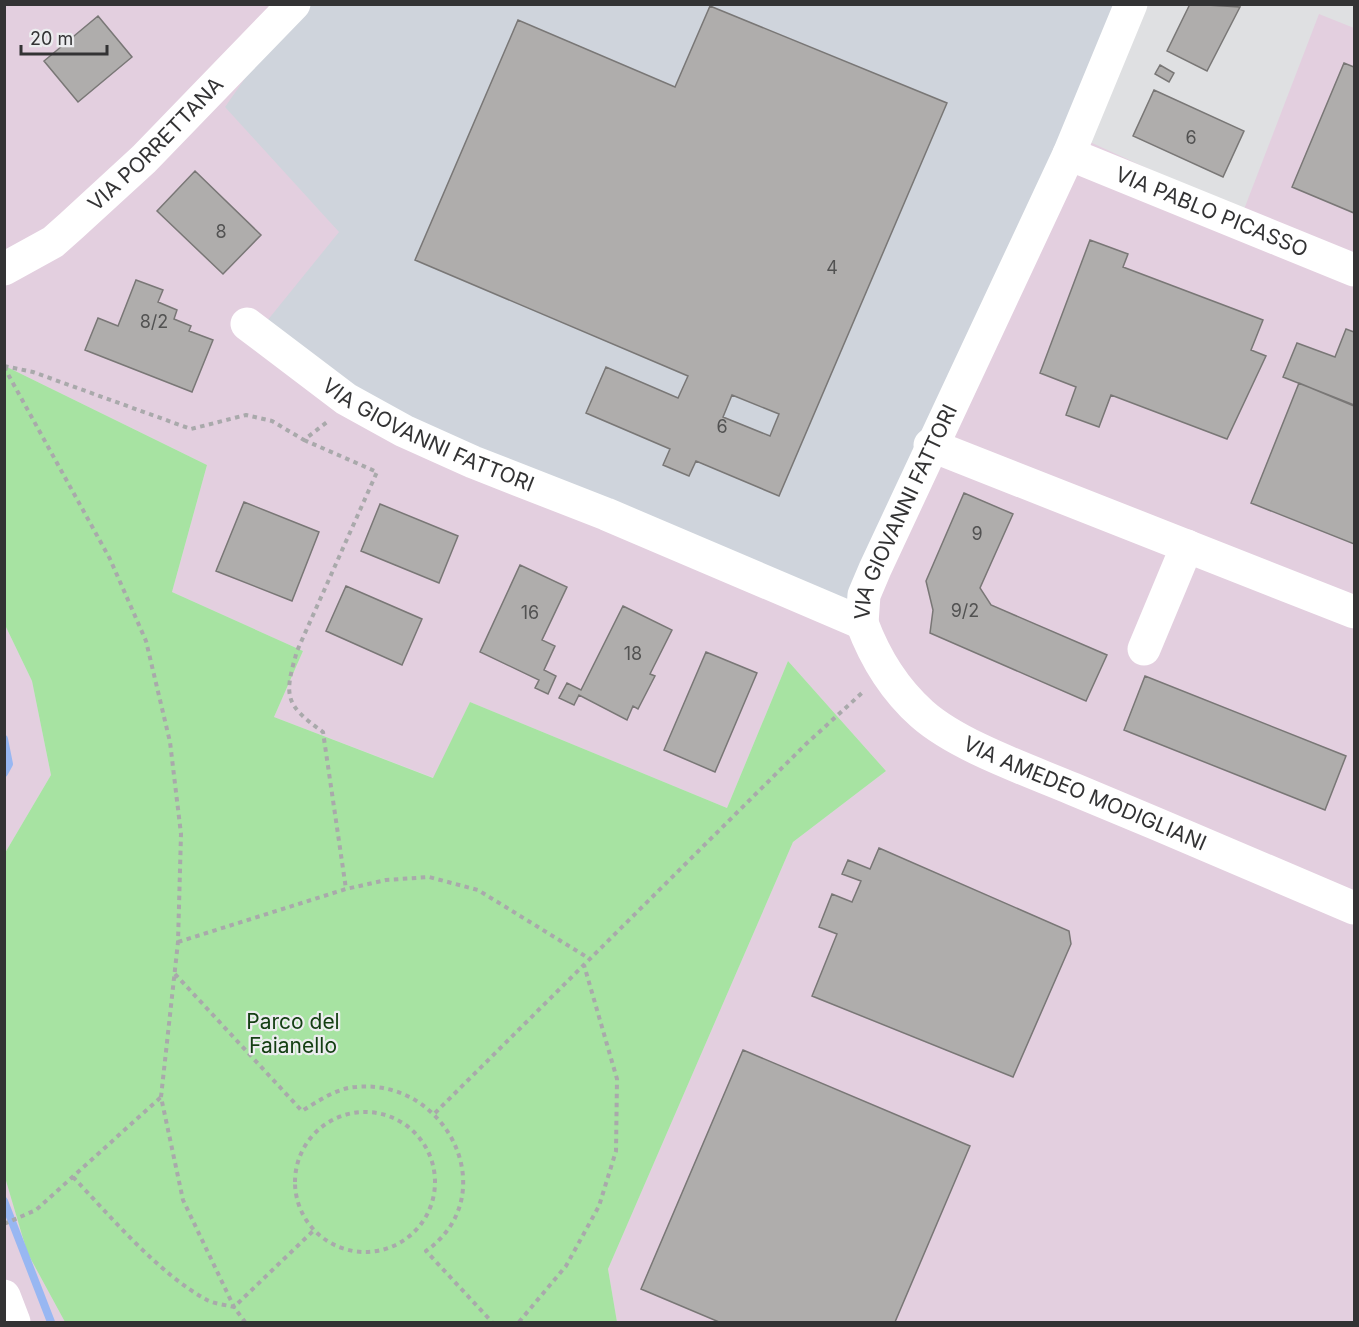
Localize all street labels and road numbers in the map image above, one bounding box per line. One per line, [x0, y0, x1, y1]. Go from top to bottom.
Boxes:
street label: VIA PORRETTANA [83, 72, 228, 216]
street label: VIA PABLO PICASSO [1112, 161, 1312, 262]
street label: VIA GIOVANNI FATTORI [318, 373, 538, 497]
street label: VIA GIOVANNI FATTORI [849, 400, 962, 620]
street label: VIA AMEDEO MODIGLIANI [959, 731, 1210, 855]

